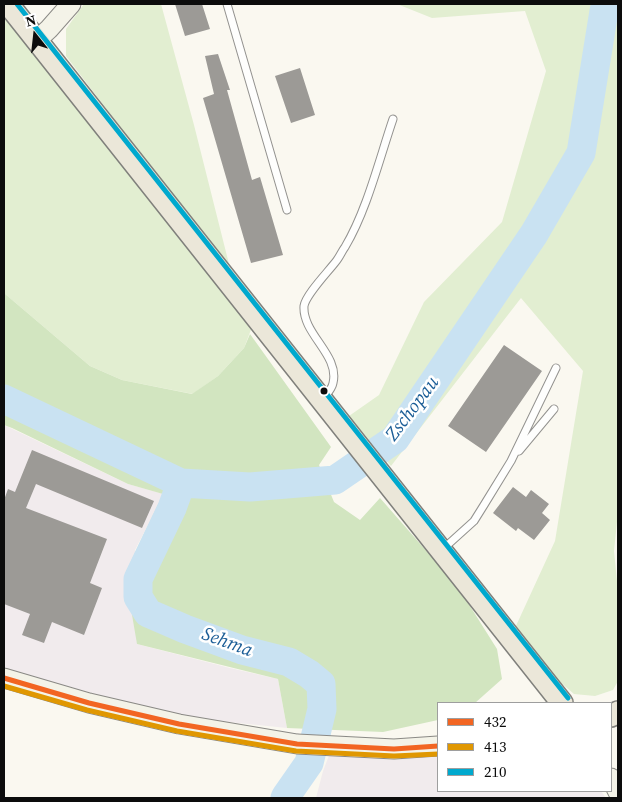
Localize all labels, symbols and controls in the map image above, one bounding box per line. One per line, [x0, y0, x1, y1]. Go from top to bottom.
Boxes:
north arrow [10, 10, 60, 60]
text: N [23, 10, 39, 32]
water label: Zschopau [381, 372, 445, 446]
unlabelled marker [319, 386, 329, 396]
water label: Sehma [198, 623, 256, 663]
legend [437, 702, 612, 792]
text: 432 [484, 711, 507, 732]
text: 413 [484, 736, 507, 757]
text: 210 [484, 761, 507, 782]

